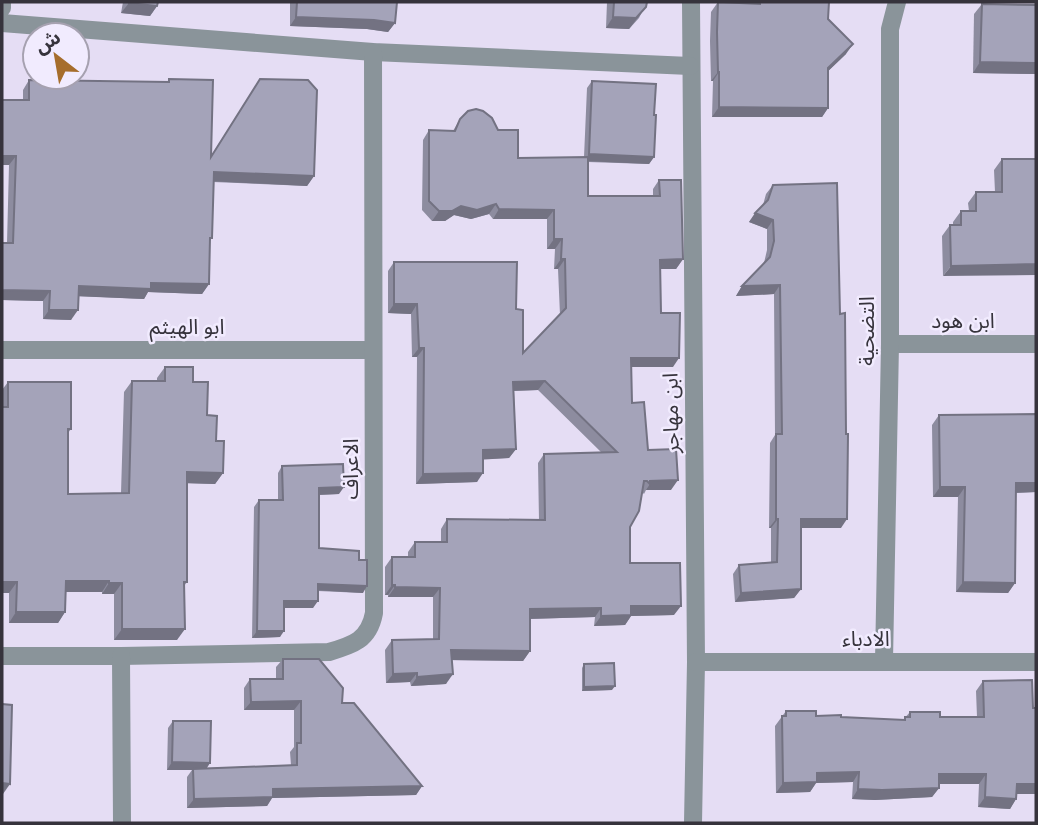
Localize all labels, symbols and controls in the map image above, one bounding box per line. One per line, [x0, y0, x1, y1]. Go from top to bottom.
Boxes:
north arrow [21, 21, 91, 91]
text: ش [30, 24, 65, 58]
street label: التضحية [853, 296, 879, 366]
street label: ابن هود [931, 307, 995, 333]
street label: ابو الهيثم [150, 313, 224, 342]
street label: ابن مهاجر [656, 373, 684, 454]
street label: الاعراف [337, 438, 363, 500]
street label: الادباء [842, 625, 890, 651]

